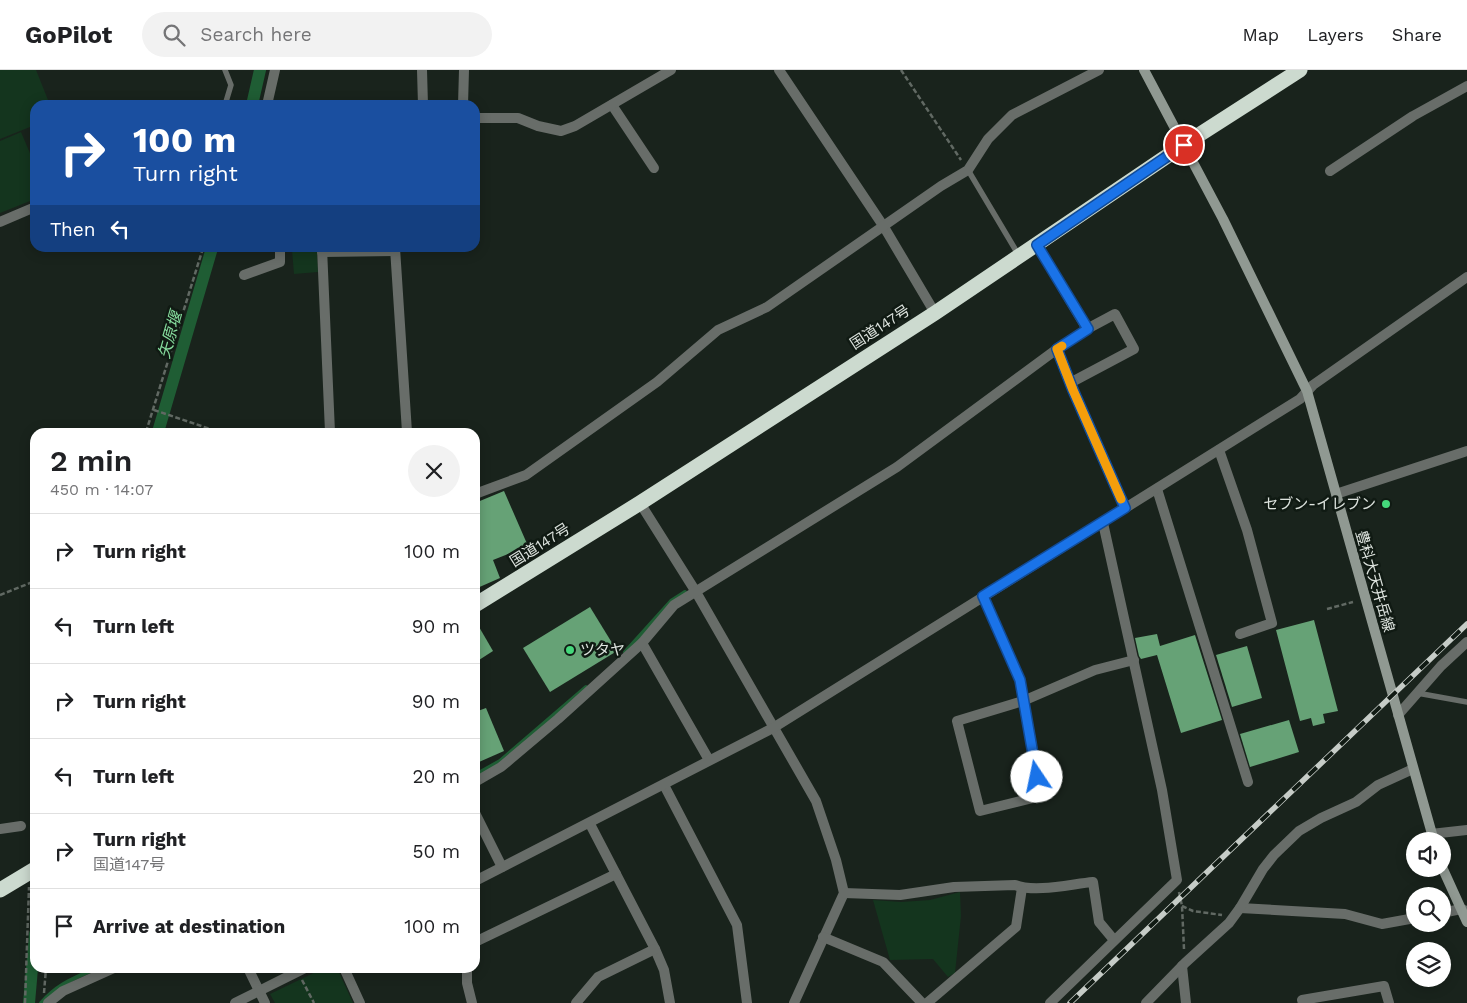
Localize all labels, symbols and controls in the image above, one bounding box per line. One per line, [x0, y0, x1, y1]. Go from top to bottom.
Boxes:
search box [142, 12, 492, 57]
text: GoPilot [25, 21, 112, 49]
icon: search [160, 21, 188, 49]
text: Search here [200, 23, 312, 46]
text: Map [1242, 24, 1279, 45]
text: Layers [1307, 24, 1364, 45]
text: Share [1392, 24, 1442, 45]
text: 100 m [133, 119, 236, 161]
icon: right [50, 120, 115, 185]
pin [1163, 124, 1205, 166]
icon: arrive [1170, 131, 1198, 159]
text: Turn right [133, 161, 238, 186]
icon: left [106, 215, 134, 243]
text: Then [50, 218, 96, 241]
street label: 国道147号 [847, 301, 913, 353]
water label: 矢原堰 [154, 306, 187, 361]
text: 2 min [50, 443, 132, 478]
button: close [408, 445, 460, 497]
text: 450 m · 14:07 [50, 480, 153, 499]
place label: セブン-イレブン [1263, 495, 1376, 513]
marker: セブン-イレブン [1380, 498, 1392, 510]
street label: 国道147号 [507, 519, 573, 571]
street label: 豊科大天井岳線 [1352, 528, 1398, 634]
icon: right [50, 537, 78, 565]
text: Turn right [93, 540, 186, 563]
text: 100 m [404, 540, 460, 563]
icon: left [50, 612, 78, 640]
text: Turn left [93, 615, 174, 638]
text: 90 m [412, 615, 460, 638]
place label: ツタヤ [580, 641, 625, 659]
marker: ツタヤ [564, 644, 576, 656]
icon: right [50, 687, 78, 715]
text: Turn right [93, 690, 186, 713]
text: 90 m [412, 690, 460, 713]
position arrow [1010, 750, 1062, 802]
icon: left [50, 762, 78, 790]
text: Turn left [93, 765, 174, 788]
text: 20 m [413, 765, 460, 788]
text: Turn right [93, 828, 186, 851]
map controls [1406, 832, 1451, 987]
button: sound [1406, 832, 1451, 877]
icon: right [50, 837, 78, 865]
text: 50 m [413, 840, 460, 863]
text: 国道147号 [93, 855, 165, 874]
button: search [1406, 887, 1451, 932]
icon: arrive [50, 912, 78, 940]
text: Arrive at destination [93, 915, 285, 938]
text: 100 m [404, 915, 460, 938]
button: layers [1406, 942, 1451, 987]

